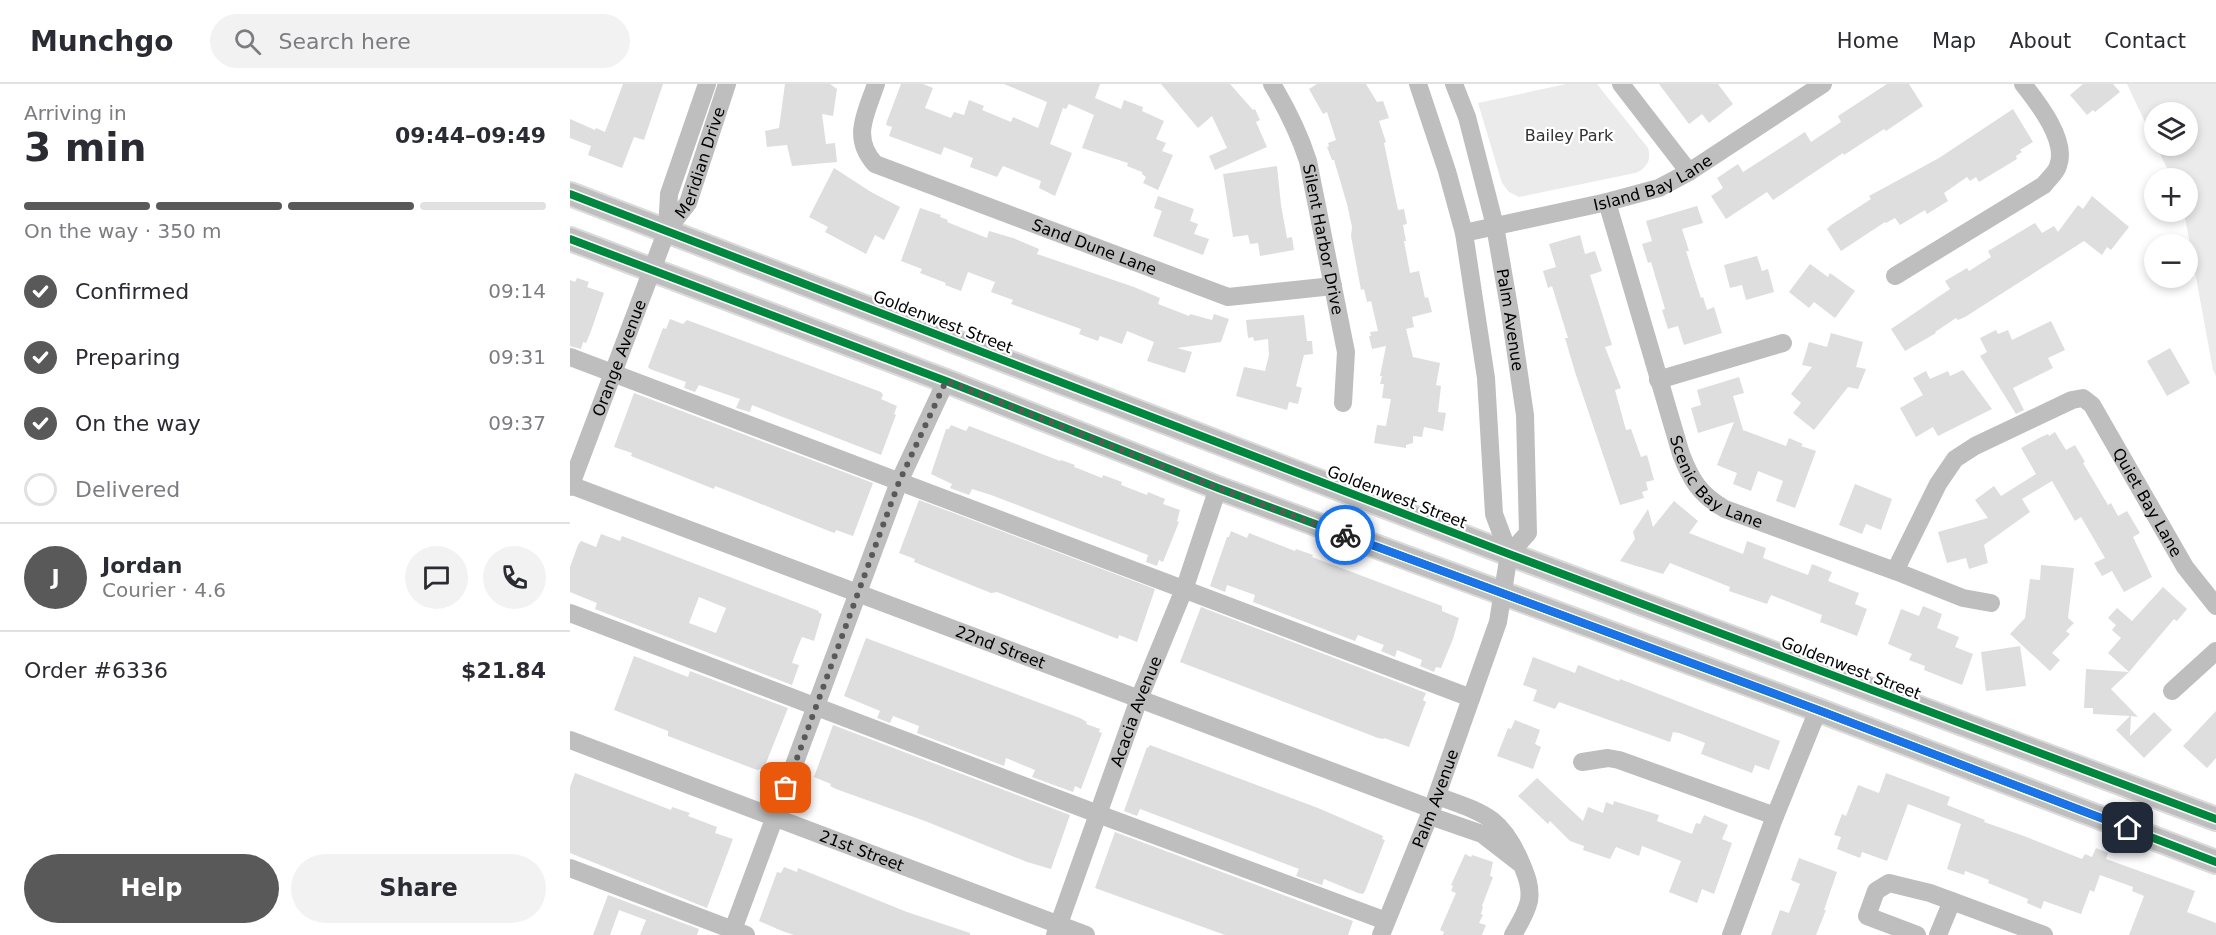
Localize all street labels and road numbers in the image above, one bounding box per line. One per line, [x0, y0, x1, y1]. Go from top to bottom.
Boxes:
street label: Meridian Drive [670, 104, 728, 222]
street label: Island Bay Lane [1592, 150, 1715, 214]
street label: Silent Harbor Drive [1299, 162, 1348, 316]
street label: Sand Dune Lane [1030, 215, 1159, 279]
street label: Palm Avenue [1493, 267, 1528, 372]
street label: Goldenwest Street [871, 287, 1015, 357]
street label: Orange Avenue [588, 297, 649, 419]
street label: Scenic Bay Lane [1666, 433, 1766, 532]
street label: Quiet Bay Lane [2109, 444, 2186, 560]
street label: Goldenwest Street [1325, 462, 1469, 532]
street label: 22nd Street [953, 621, 1048, 672]
street label: Goldenwest Street [1779, 633, 1923, 703]
street label: Acacia Avenue [1106, 653, 1165, 769]
street label: Palm Avenue [1408, 747, 1462, 850]
street label: 21st Street [817, 826, 907, 875]

